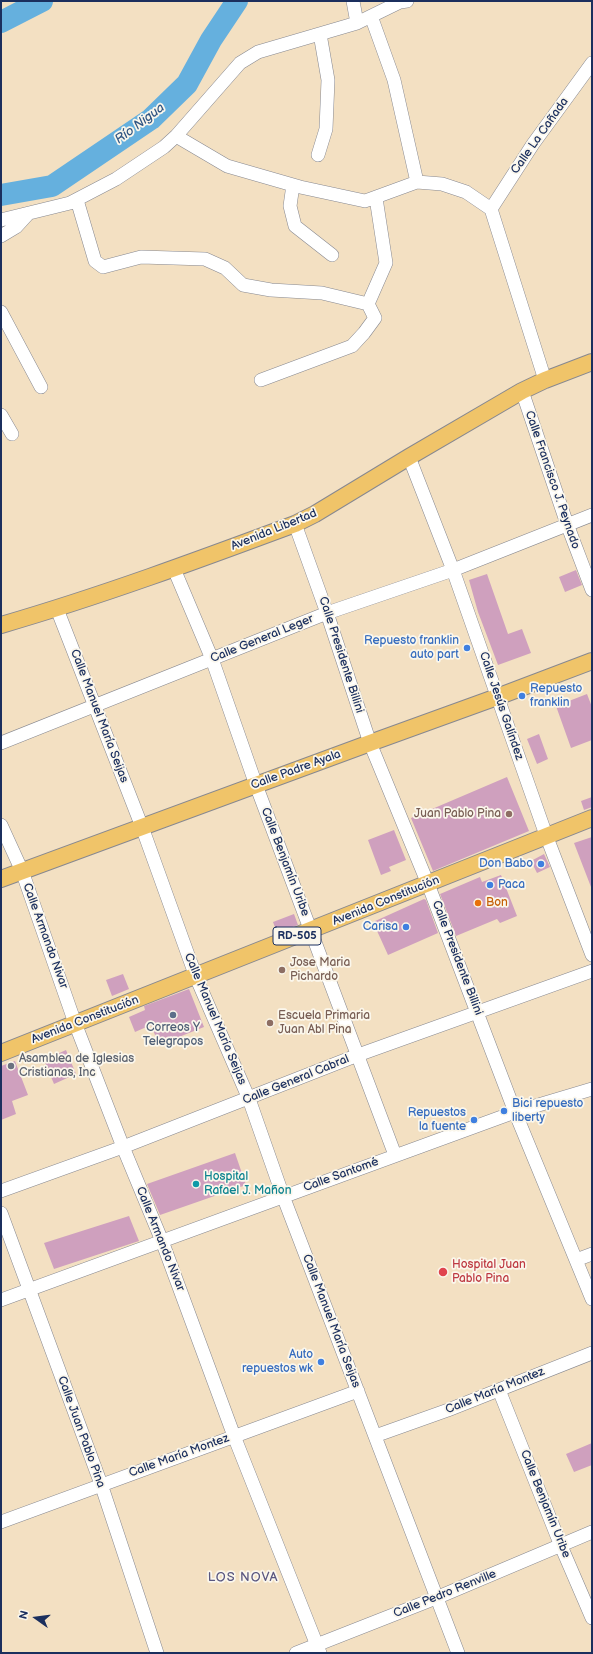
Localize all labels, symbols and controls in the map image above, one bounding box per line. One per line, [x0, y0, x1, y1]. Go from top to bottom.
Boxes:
street label: Calle La Cañada [508, 95, 572, 177]
water label: Río Nigua [112, 100, 168, 148]
street label: Calle Francisco J. Peynado [521, 409, 583, 551]
street label: Avenida Libertad [229, 506, 319, 554]
street label: Calle Presidente Billini [315, 595, 367, 715]
street label: Calle General Leger [208, 612, 316, 666]
place label: Repuesto franklin auto part [364, 634, 459, 662]
marker: Repuesto franklin auto part [462, 643, 472, 653]
street label: Calle Manuel María Seijas [67, 647, 131, 785]
street label: Calle Jesús Galíndez [476, 650, 526, 762]
place label: Repuesto franklin [530, 682, 582, 710]
marker: Repuesto franklin [517, 691, 527, 701]
street label: Calle Padre Ayala [249, 747, 343, 793]
street label: Calle Benjamín Uribe [258, 806, 312, 918]
place label: Juan Pablo Pina [414, 807, 501, 821]
marker: Juan Pablo Pina [504, 809, 514, 819]
place label: Don Babo [479, 857, 533, 871]
marker: Don Babo [536, 859, 546, 869]
street label: Avenida Constitución [330, 873, 442, 929]
place label: Paca [498, 878, 525, 892]
marker: Paca [485, 880, 495, 890]
street label: Calle Armando Nivar [19, 881, 71, 991]
place label: Bon [486, 896, 508, 910]
marker: Bon [473, 898, 483, 908]
street label: Calle Presidente Billini [428, 899, 486, 1017]
place label: Carisa [363, 920, 398, 934]
marker: Carisa [401, 922, 411, 932]
road number: RD-505 [273, 927, 321, 945]
street label: Calle Manuel María Seijas [181, 951, 249, 1087]
place label: Jose Maria Pichardo [290, 956, 350, 984]
marker: Jose Maria Pichardo [277, 965, 287, 975]
street label: Avenida Constitución [29, 993, 141, 1047]
place label: Escuela Primaria Juan Abl Pina [278, 1009, 370, 1037]
marker: Correos Y Telegrapos [168, 1010, 178, 1020]
marker: Escuela Primaria Juan Abl Pina [265, 1018, 275, 1028]
place label: Correos Y Telegrapos [143, 1021, 203, 1049]
place label: Asamblea de Iglesias Cristianas, Inc [19, 1052, 134, 1080]
street label: Calle General Cabral [241, 1052, 351, 1108]
marker: Asamblea de Iglesias Cristianas, Inc [6, 1061, 16, 1071]
place label: Bici repuesto liberty [512, 1097, 583, 1125]
place label: Repuestos la fuente [408, 1106, 466, 1134]
marker: Bici repuesto liberty [499, 1106, 509, 1116]
marker: Repuestos la fuente [469, 1115, 479, 1125]
street label: Calle Santomé [301, 1155, 381, 1195]
place label: Hospital Rafael J. Mañon [204, 1170, 291, 1198]
marker: Hospital Rafael J. Mañon [191, 1179, 201, 1189]
street label: Calle Armando Nivar [132, 1185, 188, 1293]
street label: Calle Manuel María Seijas [299, 1252, 363, 1390]
place label: Hospital Juan Pablo Pina [452, 1258, 526, 1286]
marker: Hospital Juan Pablo Pina [437, 1266, 449, 1278]
place label: Auto repuestos wk [242, 1348, 313, 1376]
marker: Auto repuestos wk [316, 1357, 326, 1367]
street label: Calle María Montez [443, 1365, 547, 1417]
street label: Calle Juan Pablo Pina [54, 1374, 108, 1490]
street label: Calle María Montez [127, 1431, 231, 1481]
street label: Calle Benjamín Uribe [517, 1448, 573, 1560]
street label: Calle Pedro Renville [392, 1567, 498, 1621]
district label: LOS NOVA [208, 1570, 278, 1586]
north arrow [16, 1598, 56, 1638]
text: N [17, 1609, 31, 1621]

